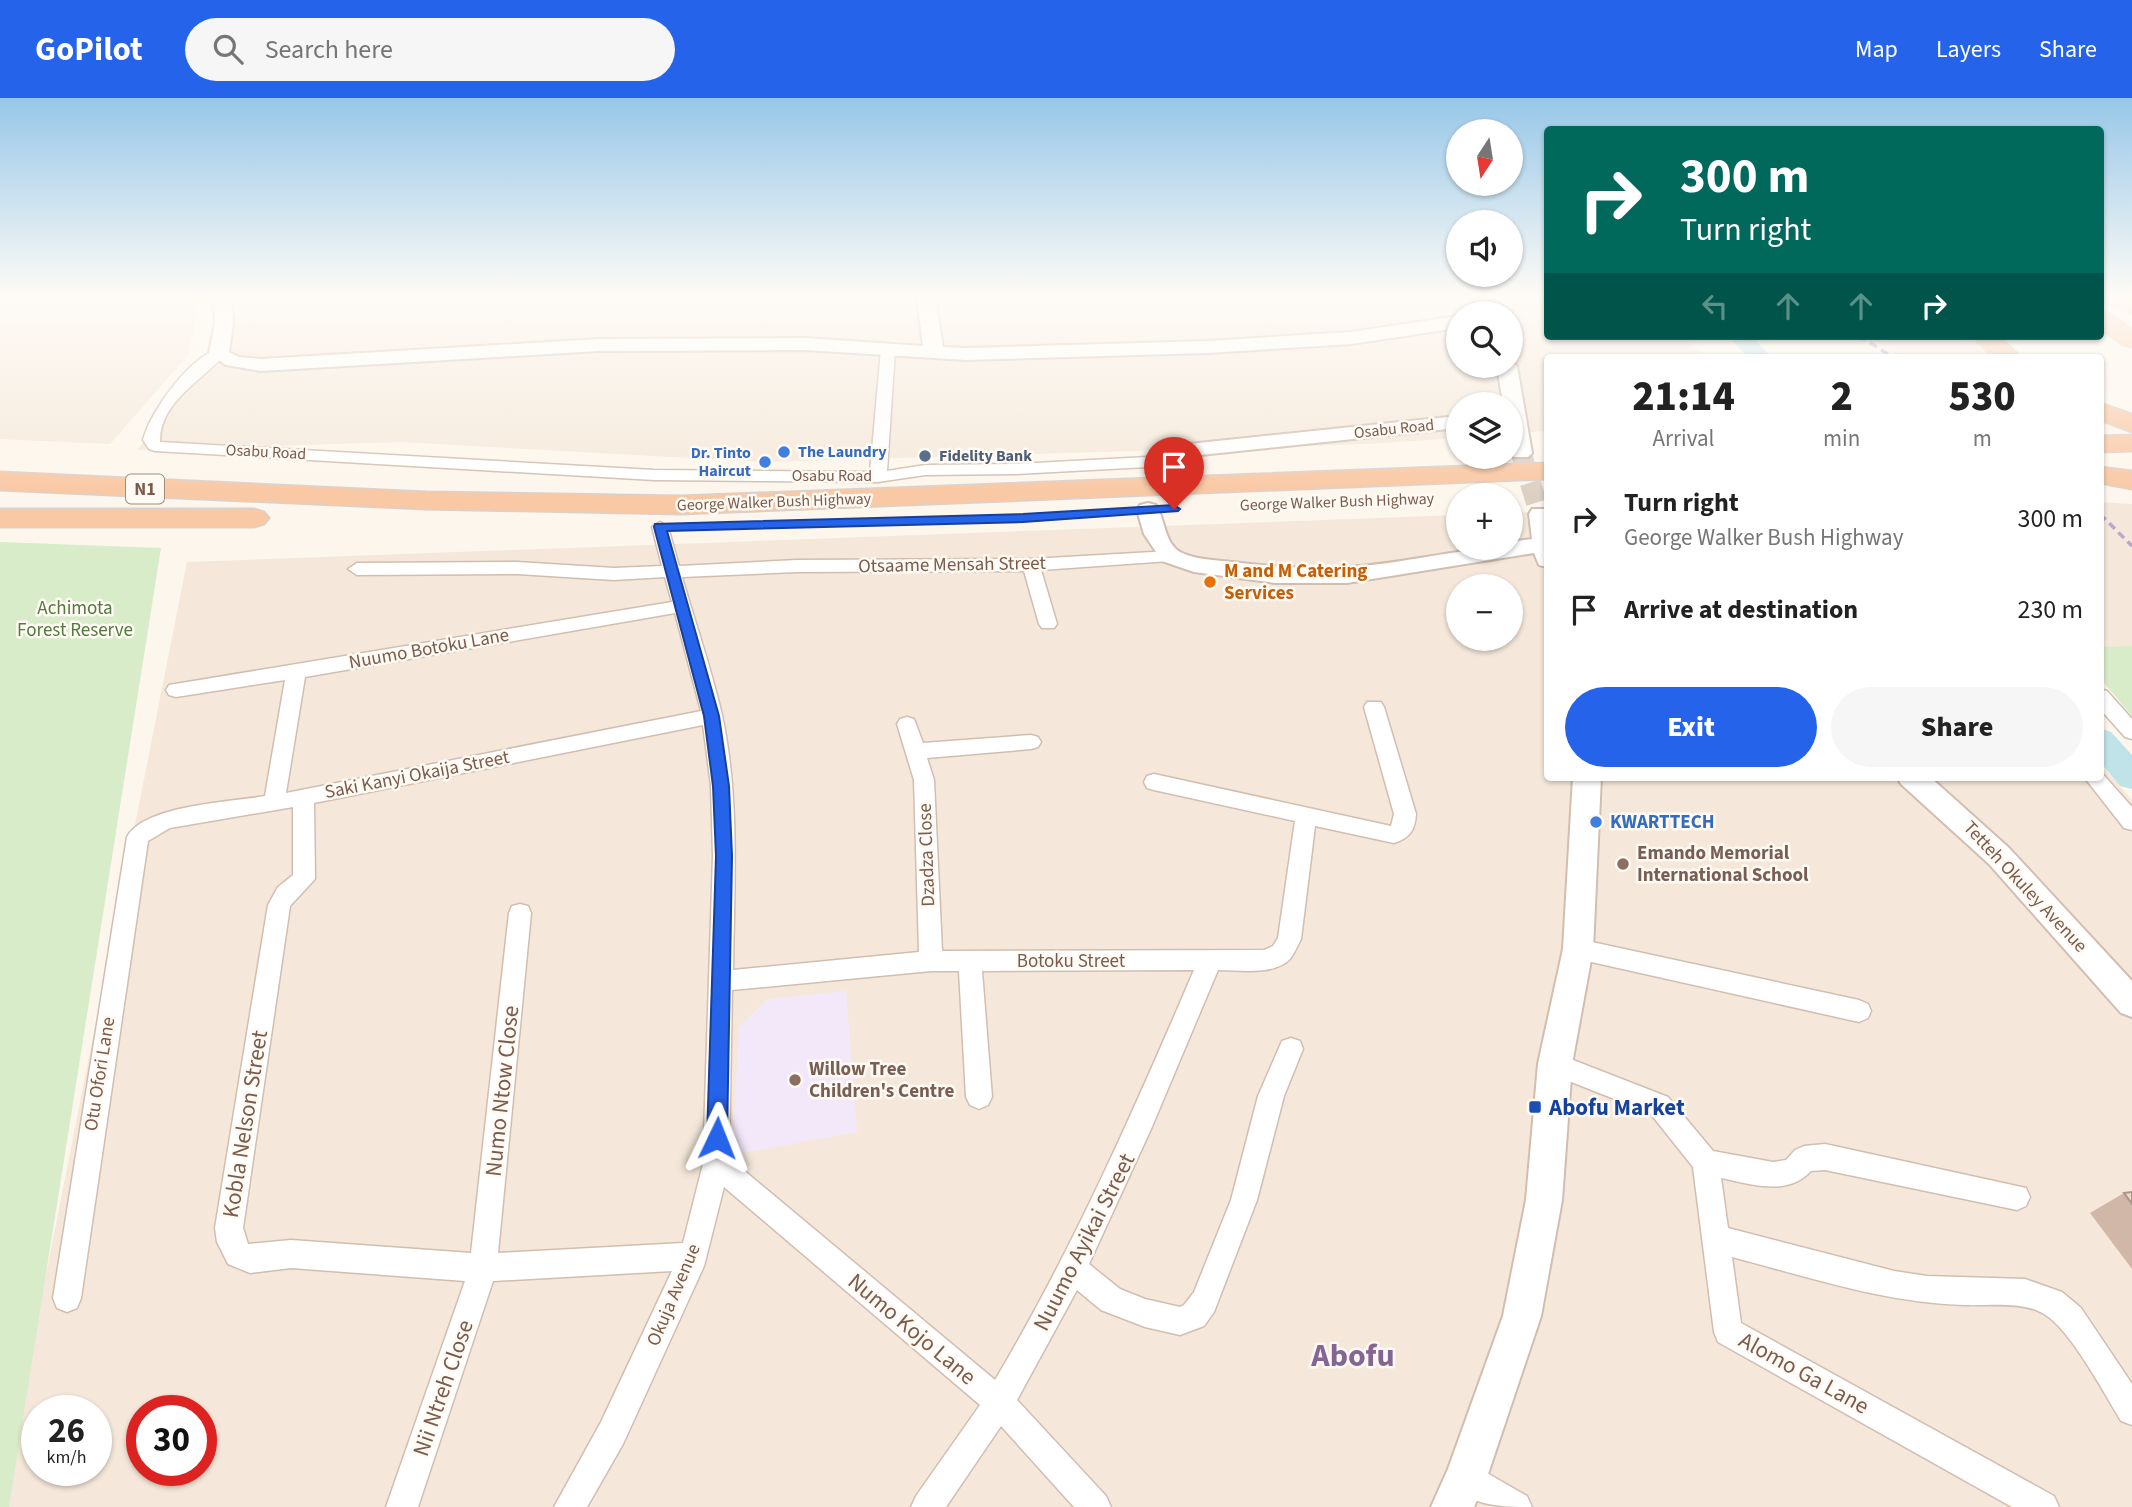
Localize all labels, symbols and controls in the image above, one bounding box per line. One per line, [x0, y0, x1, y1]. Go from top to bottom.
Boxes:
search box [185, 18, 675, 81]
text: GoPilot [35, 26, 143, 73]
icon: search [209, 30, 247, 68]
text: Search here [265, 31, 393, 68]
text: Map [1855, 32, 1898, 67]
text: Layers [1936, 32, 2001, 67]
text: Share [2039, 32, 2097, 67]
north arrow [1446, 119, 1522, 196]
map controls [1446, 119, 1523, 651]
text: 300 m [1680, 142, 1809, 212]
icon: right [1565, 154, 1656, 245]
text: Turn right [1680, 207, 1811, 253]
button: sound [1446, 210, 1523, 287]
icon: left [1696, 287, 1734, 325]
icon: ahead [1769, 287, 1807, 325]
icon: ahead [1842, 287, 1880, 325]
icon: right [1915, 287, 1953, 325]
button: search [1446, 301, 1523, 378]
text: 21:14 [1632, 367, 1735, 427]
text: 2 [1830, 367, 1853, 427]
text: 530 [1949, 367, 2016, 427]
button: layers [1446, 392, 1523, 469]
street label: Osabu Road [1353, 414, 1435, 444]
text: Arrival [1653, 422, 1714, 455]
text: min [1823, 422, 1860, 455]
text: m [1973, 422, 1992, 455]
pin [1144, 437, 1204, 509]
street label: Osabu Road [225, 439, 307, 465]
place label: The Laundry [798, 441, 887, 463]
place label: Dr. Tinto Haircut [691, 442, 751, 482]
marker: The Laundry [776, 444, 792, 460]
place label: Fidelity Bank [939, 445, 1032, 467]
marker: Fidelity Bank [917, 448, 933, 464]
icon: arrive [1155, 448, 1193, 486]
marker: Dr. Tinto Haircut [757, 454, 773, 470]
street label: Osabu Road [792, 465, 872, 487]
road number: N1 [126, 474, 164, 503]
button: + [1446, 483, 1523, 560]
text: Turn right [1624, 484, 1739, 521]
street label: George Walker Bush Highway [676, 488, 872, 516]
street label: George Walker Bush Highway [1239, 488, 1435, 516]
icon: right [1565, 500, 1603, 538]
text: 300 m [2017, 500, 2083, 537]
text: George Walker Bush Highway [1624, 521, 1903, 554]
street label: Otsaame Mensah Street [858, 550, 1047, 580]
place label: M and M Catering Services [1224, 558, 1367, 607]
marker: M and M Catering Services [1202, 574, 1218, 590]
button: − [1446, 574, 1523, 651]
icon: arrive [1565, 591, 1603, 629]
text: Arrive at destination [1624, 591, 1858, 628]
text: 230 m [2017, 591, 2083, 628]
park label: Achimota Forest Reserve [17, 595, 133, 644]
street label: Nuumo Botoku Lane [347, 622, 511, 676]
button: Exit [1565, 687, 1817, 767]
button: Share [1831, 687, 2083, 767]
street label: Saki Kanyi Okaija Street [322, 744, 512, 806]
street label: Dzadza Close [912, 803, 942, 907]
place label: KWARTTECH [1610, 809, 1715, 836]
marker: KWARTTECH [1588, 814, 1604, 830]
street label: Tetteh Okuley Avenue [1957, 815, 2093, 959]
place label: Emando Memorial International School [1637, 840, 1809, 889]
marker: Emando Memorial International School [1615, 856, 1631, 872]
street label: Botoku Street [1017, 948, 1126, 975]
street label: Numo Ntow Close [477, 1004, 527, 1178]
street label: Otu Ofori Lane [78, 1015, 122, 1133]
street label: Kobla Nelson Street [214, 1028, 276, 1220]
place label: Willow Tree Children's Centre [809, 1056, 955, 1105]
marker: Willow Tree Children's Centre [787, 1072, 803, 1088]
place label: Abofu Market [1548, 1091, 1685, 1124]
marker: Abofu Market [1527, 1099, 1543, 1115]
position arrow [680, 1101, 754, 1175]
street label: Nuumo Ayikai Street [1025, 1147, 1143, 1337]
street label: Okuja Avenue [640, 1240, 708, 1350]
street label: Numo Kojo Lane [841, 1265, 983, 1393]
street label: Nii Ntreh Close [404, 1315, 482, 1461]
street label: Alomo Ga Lane [1733, 1324, 1875, 1422]
district label: Abofu [1310, 1333, 1395, 1379]
speed limit sign: 30 [126, 1395, 217, 1486]
text: 26 [48, 1406, 85, 1456]
text: km/h [47, 1445, 86, 1470]

